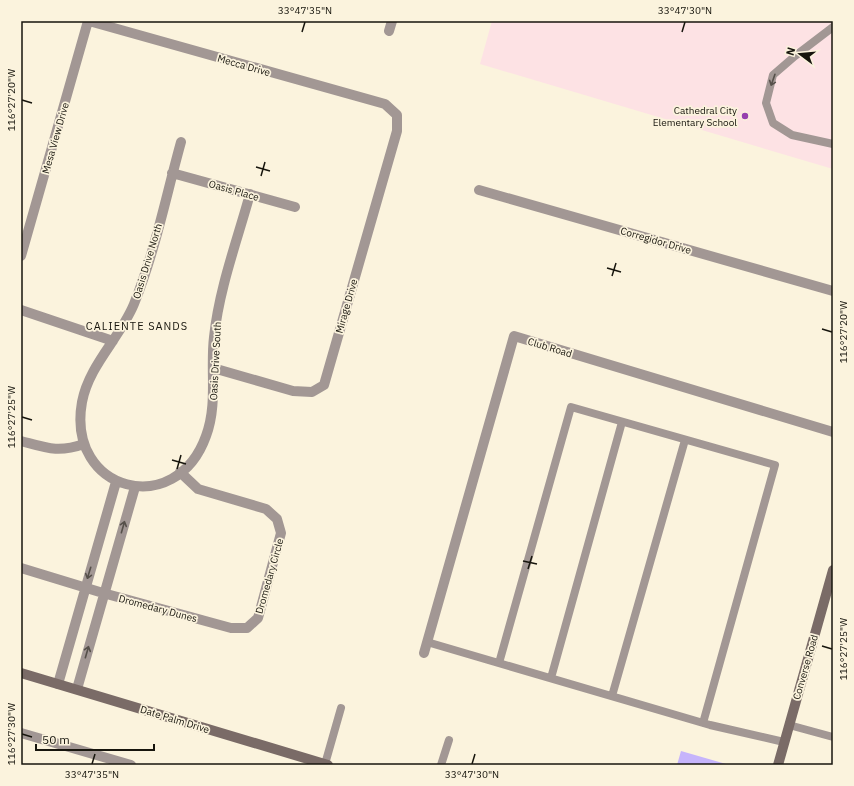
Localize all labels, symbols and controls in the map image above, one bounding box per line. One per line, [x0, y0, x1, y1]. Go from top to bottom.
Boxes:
text: 33°47'35"N [278, 4, 332, 17]
text: 33°47'30"N [658, 4, 712, 17]
north arrow [780, 34, 820, 74]
text: N [783, 45, 798, 57]
street label: Mecca Drive [216, 52, 272, 79]
text: 116°27'20"W [5, 69, 18, 131]
one-way arrow [769, 73, 776, 86]
street label: Mesa View Drive [39, 101, 72, 175]
place label: Cathedral City Elementary School [653, 104, 737, 129]
marker: Cathedral City Elementary School [740, 111, 750, 121]
street label: Oasis Place [207, 177, 261, 204]
street label: Oasis Drive North [130, 222, 165, 300]
street label: Corregidor Drive [619, 224, 693, 257]
street label: Mirage Drive [333, 277, 361, 335]
text: 116°27'20"W [837, 301, 850, 363]
district label: CALIENTE SANDS [86, 319, 188, 333]
street label: Oasis Drive South [207, 321, 224, 401]
street label: Club Road [526, 335, 574, 360]
text: 116°27'25"W [5, 386, 18, 448]
one-way arrow [120, 520, 127, 533]
street label: Dromedary Circle [252, 536, 287, 615]
one-way arrow [85, 566, 92, 579]
street label: Dromedary Dunes [117, 592, 199, 625]
text: 116°27'25"W [837, 618, 850, 680]
street label: Converse Road [790, 633, 821, 701]
one-way arrow [84, 645, 91, 658]
text: 116°27'30"W [5, 703, 18, 765]
street label: Date Palm Drive [139, 703, 212, 736]
scale bar [36, 726, 154, 752]
text: 50 m [42, 732, 70, 747]
text: 33°47'35"N [65, 768, 119, 781]
text: 33°47'30"N [445, 768, 499, 781]

